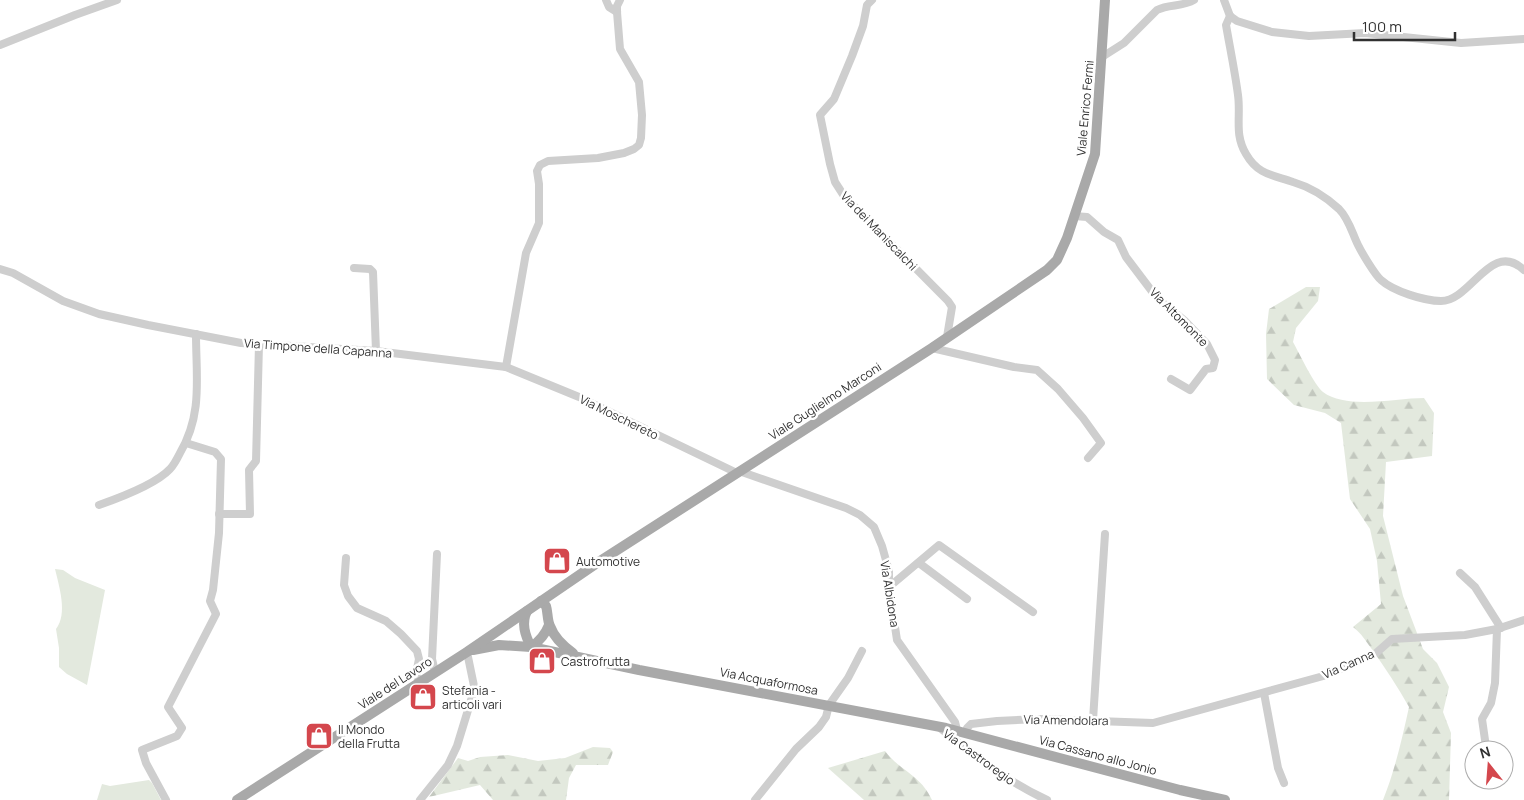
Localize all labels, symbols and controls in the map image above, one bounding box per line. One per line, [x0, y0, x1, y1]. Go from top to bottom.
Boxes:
scale bar [1354, 10, 1455, 42]
text: 100 m [1362, 16, 1402, 37]
street label: Viale Enrico Fermi [1072, 59, 1098, 157]
street label: Via dei Maniscalchi [837, 188, 921, 274]
street label: Via Altomonte [1146, 284, 1212, 350]
street label: Via Timpone della Capanna [243, 334, 393, 362]
street label: Viale Guglielmo Marconi [765, 358, 885, 444]
street label: Via Moschereto [577, 391, 661, 443]
shop icon: Automotive [542, 546, 572, 576]
place label: Automotive [576, 553, 640, 570]
street label: Via Albidona [876, 559, 904, 629]
street label: Via Canna [1319, 645, 1377, 683]
shop icon: Castrofrutta [527, 646, 557, 676]
street label: Viale del Lavoro [355, 653, 435, 713]
place label: Castrofrutta [561, 653, 630, 670]
street label: Via Acquaformosa [718, 663, 820, 699]
shop icon: Stefania - articoli vari [408, 682, 438, 712]
place label: Stefania - articoli vari [442, 682, 502, 713]
street label: Via Amendolara [1023, 711, 1109, 729]
shop icon: Il Mondo della Frutta [304, 721, 334, 751]
place label: Il Mondo della Frutta [338, 721, 400, 752]
street label: Via Castroregio [940, 725, 1018, 789]
street label: Via Cassano allo Jonio [1037, 731, 1159, 779]
north arrow [1464, 740, 1514, 790]
text: N [1477, 742, 1493, 763]

